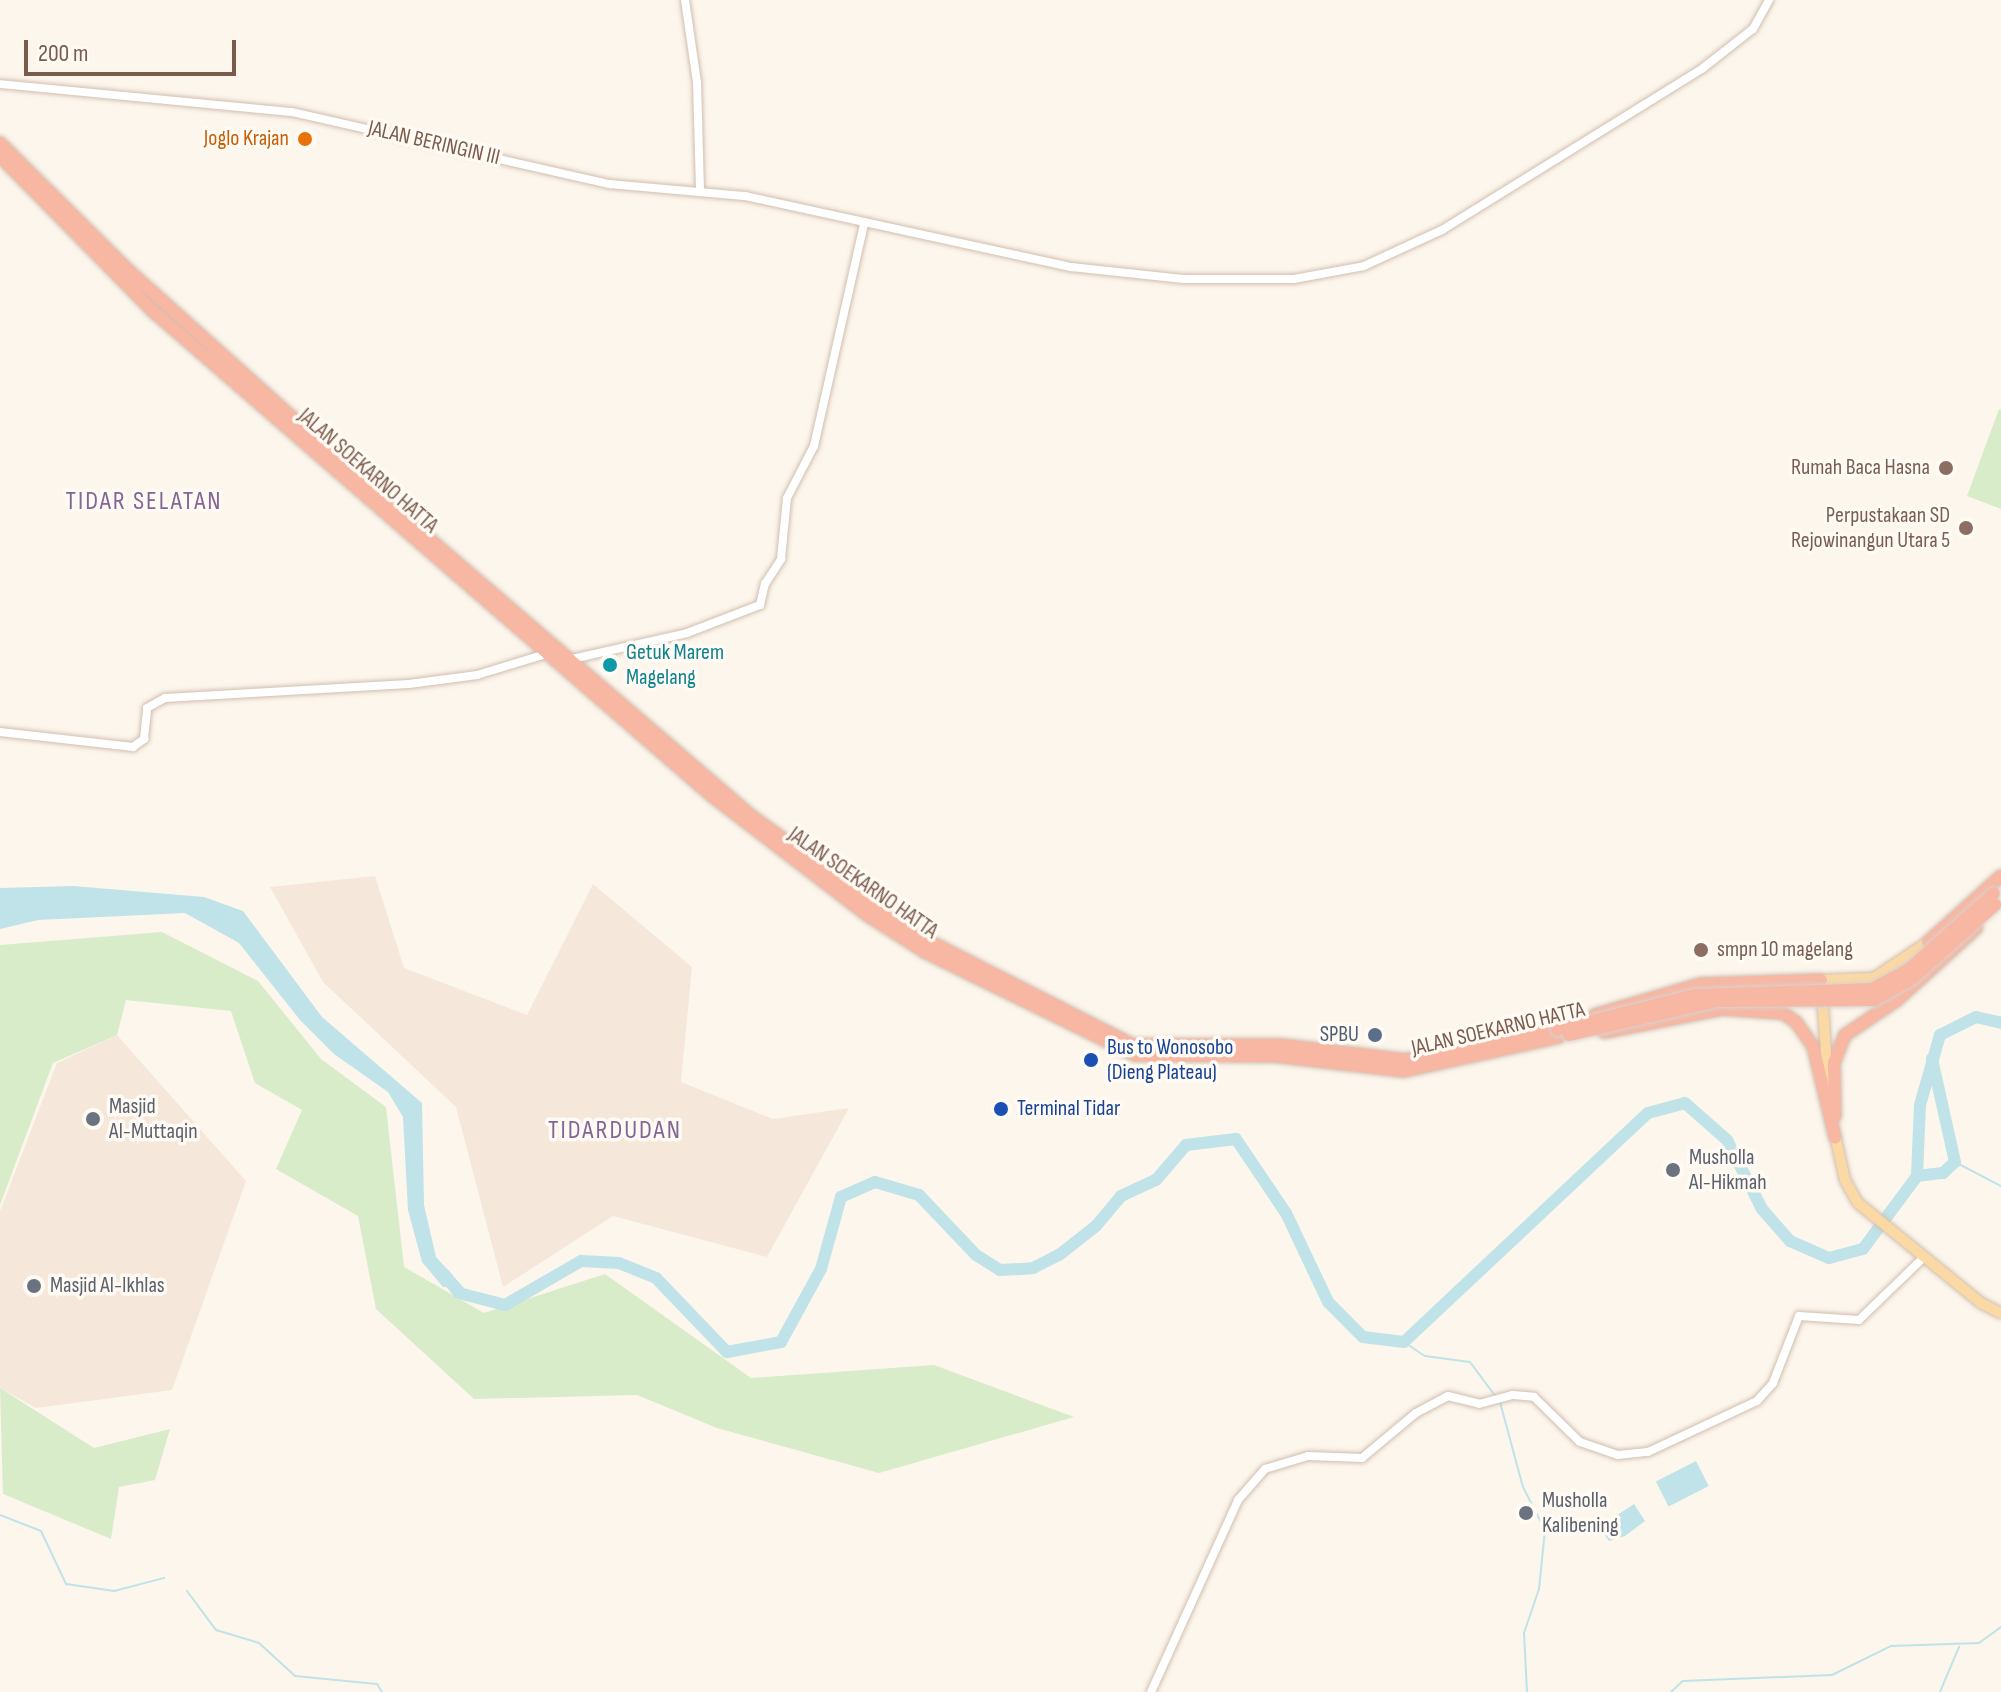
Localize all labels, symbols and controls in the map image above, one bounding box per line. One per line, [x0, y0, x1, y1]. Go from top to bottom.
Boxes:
scale bar [28, 24, 240, 74]
text: 200 m [38, 39, 89, 68]
street label: JALAN BERINGIN III [365, 115, 503, 171]
place label: Joglo Krajan [204, 126, 289, 152]
marker: Joglo Krajan [296, 130, 314, 148]
street label: JALAN SOEKARNO HATTA [293, 403, 443, 539]
place label: Rumah Baca Hasna [1791, 455, 1930, 481]
marker: Rumah Baca Hasna [1937, 459, 1955, 477]
district label: TIDAR SELATAN [65, 486, 223, 518]
place label: Perpustakaan SD Rejowinangun Utara 5 [1791, 502, 1950, 554]
marker: Perpustakaan SD Rejowinangun Utara 5 [1957, 519, 1975, 537]
place label: Getuk Marem Magelang [626, 639, 724, 690]
marker: Getuk Marem Magelang [601, 656, 619, 674]
street label: JALAN SOEKARNO HATTA [783, 821, 943, 945]
place label: smpn 10 magelang [1717, 937, 1853, 963]
marker: smpn 10 magelang [1692, 941, 1710, 959]
street label: JALAN SOEKARNO HATTA [1409, 996, 1587, 1062]
place label: SPBU [1320, 1022, 1359, 1048]
marker: SPBU [1366, 1026, 1384, 1044]
place label: Bus to Wonosobo (Dieng Plateau) [1107, 1034, 1233, 1086]
marker: Bus to Wonosobo (Dieng Plateau) [1082, 1051, 1100, 1069]
place label: Masjid Al-Muttaqin [109, 1093, 198, 1144]
place label: Terminal Tidar [1017, 1096, 1120, 1122]
marker: Terminal Tidar [992, 1100, 1010, 1118]
marker: Masjid Al-Muttaqin [84, 1110, 102, 1128]
district label: TIDARDUDAN [548, 1115, 682, 1147]
place label: Musholla Al-Hikmah [1689, 1144, 1767, 1196]
marker: Musholla Al-Hikmah [1664, 1161, 1682, 1179]
place label: Masjid Al-Ikhlas [50, 1273, 165, 1299]
marker: Masjid Al-Ikhlas [25, 1277, 43, 1295]
place label: Musholla Kalibening [1542, 1487, 1619, 1538]
marker: Musholla Kalibening [1517, 1504, 1535, 1522]

